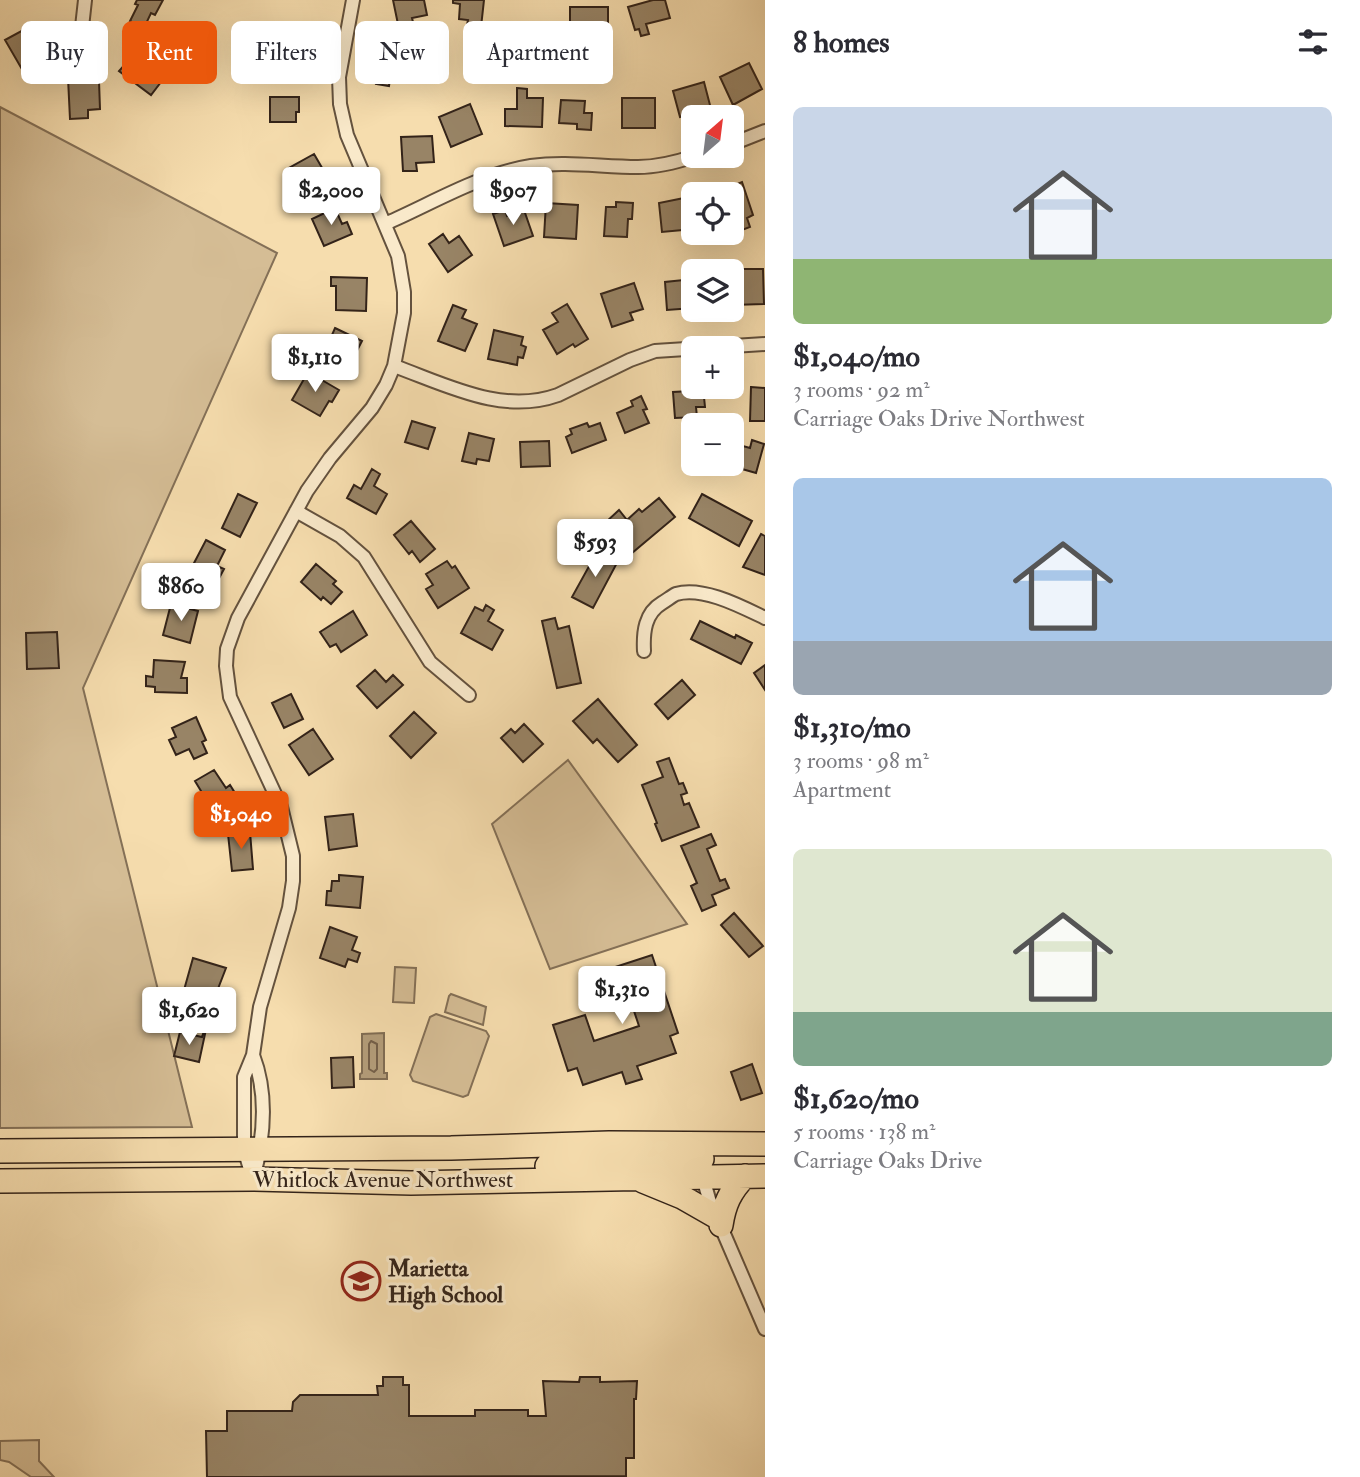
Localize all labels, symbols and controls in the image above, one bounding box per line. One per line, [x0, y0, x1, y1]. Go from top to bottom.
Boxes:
chip: Buy [21, 21, 108, 84]
chip: Rent [122, 21, 217, 84]
chip: Filters [231, 21, 341, 84]
chip: New [355, 21, 449, 84]
chip: Apartment [463, 21, 613, 84]
icon: filters [1294, 23, 1332, 61]
text: 8 homes [793, 24, 890, 61]
north arrow [681, 105, 744, 168]
map controls [681, 105, 744, 476]
icon: home [1000, 152, 1126, 278]
pin: $2,000 [274, 168, 388, 227]
pin: $907 [472, 168, 554, 227]
text: $2,000 [298, 175, 364, 204]
text: $907 [489, 175, 537, 204]
button: locate [681, 182, 744, 245]
button: layers [681, 259, 744, 322]
pin: $1,110 [258, 334, 372, 394]
button: + [681, 336, 744, 399]
text: $1,040/mo [793, 338, 920, 375]
text: $1,110 [288, 342, 342, 371]
text: 3 rooms · 92 m² [793, 375, 930, 404]
text: Carriage Oaks Drive Northwest [793, 404, 1085, 433]
button: − [681, 413, 744, 476]
pin: $593 [554, 520, 636, 579]
icon: home [1000, 523, 1126, 649]
text: $593 [573, 527, 617, 556]
pin: $860 [140, 564, 222, 623]
text: $860 [157, 571, 205, 600]
text: $1,310/mo [793, 709, 911, 746]
text: 3 rooms · 98 m² [793, 746, 929, 775]
text: Apartment [793, 775, 891, 804]
pin: $1,040 [184, 792, 298, 851]
text: $1,040 [210, 799, 272, 828]
icon: home [1000, 894, 1126, 1020]
pin: $1,310 [565, 967, 679, 1026]
text: $1,310 [594, 974, 650, 1003]
pin: $1,620 [132, 988, 246, 1047]
text: $1,620 [158, 995, 220, 1024]
text: $1,620/mo [793, 1080, 919, 1117]
text: 5 rooms · 138 m² [793, 1117, 936, 1146]
text: Carriage Oaks Drive [793, 1146, 982, 1175]
street label: Whitlock Avenue Northwest [252, 1165, 513, 1194]
place label: Marietta High School [387, 1254, 504, 1310]
school or university icon: Marietta High School [340, 1260, 382, 1302]

